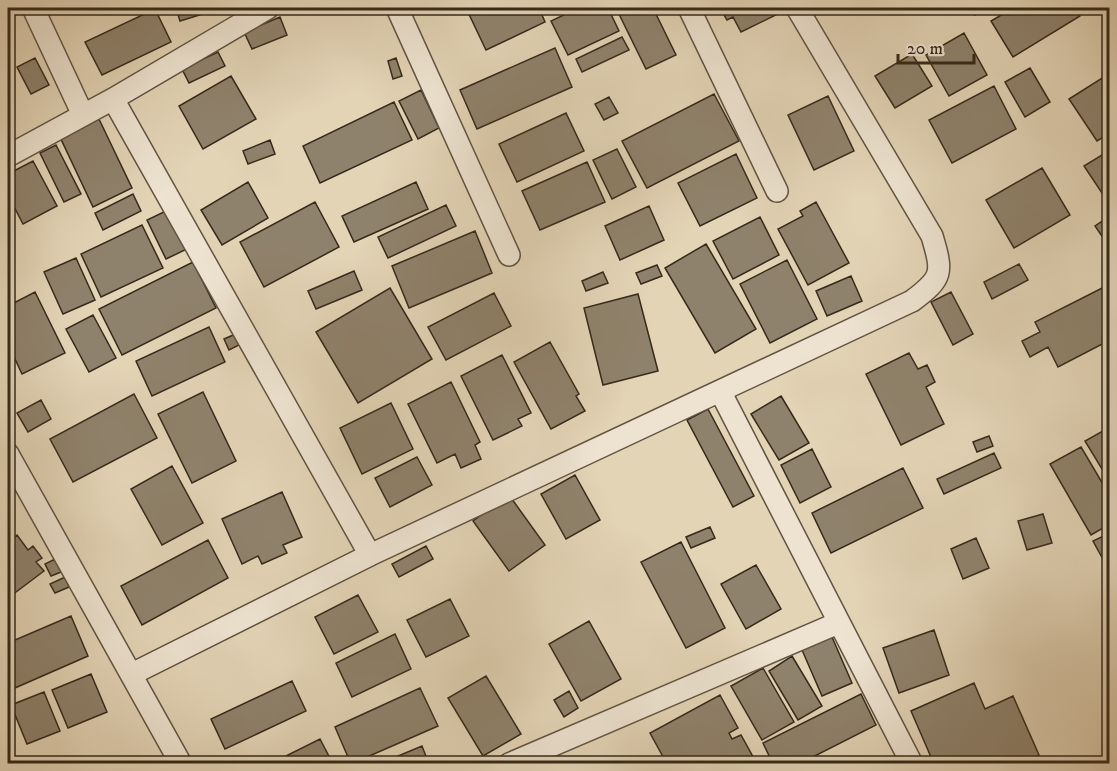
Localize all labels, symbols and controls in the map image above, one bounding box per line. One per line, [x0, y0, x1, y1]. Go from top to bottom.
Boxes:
scale bar [898, 27, 974, 65]
text: 20 m [907, 38, 943, 60]

